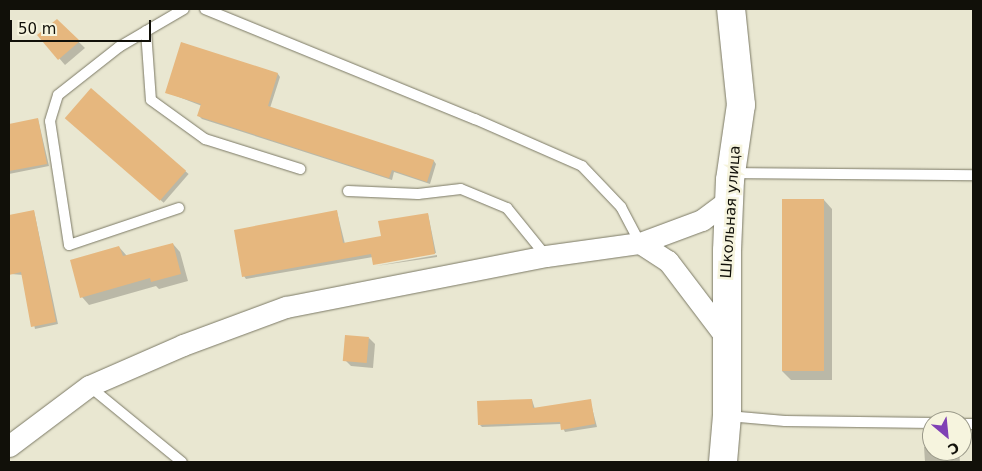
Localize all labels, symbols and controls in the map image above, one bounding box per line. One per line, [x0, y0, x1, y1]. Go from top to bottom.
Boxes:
scale bar [12, 10, 154, 42]
text: 50 m [18, 20, 56, 38]
street label: Школьная улица [717, 145, 745, 279]
north arrow [922, 411, 972, 461]
text: С [945, 439, 962, 458]

